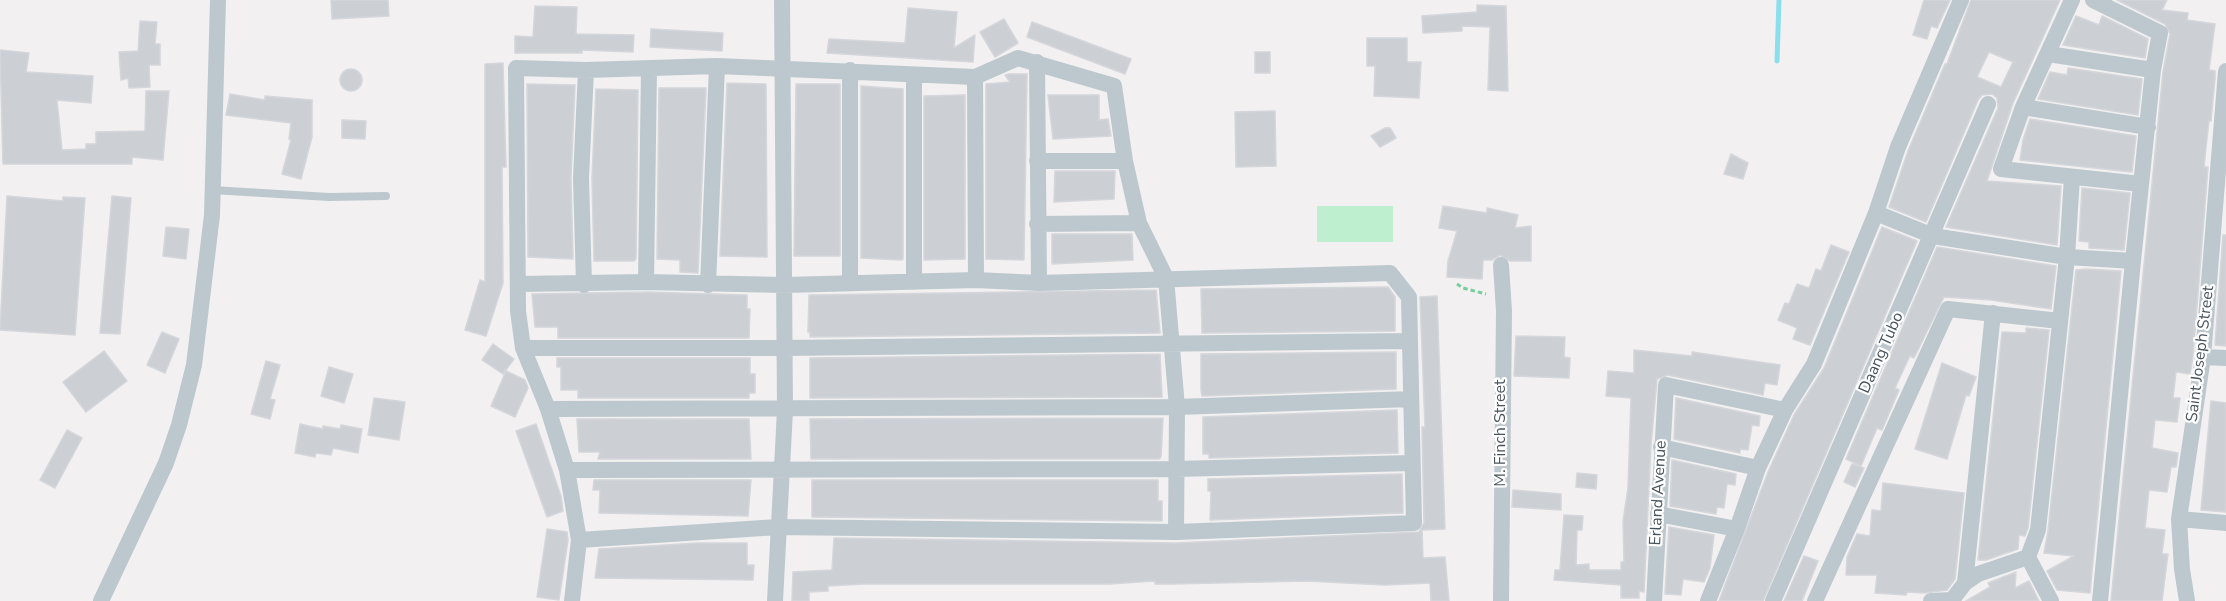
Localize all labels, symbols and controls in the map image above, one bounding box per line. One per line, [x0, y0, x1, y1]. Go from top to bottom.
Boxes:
street label: Saint Joseph Street [2183, 285, 2219, 423]
street label: Daang Tubo [1856, 309, 1908, 397]
street label: M. Finch Street [1491, 379, 1511, 487]
street label: Erland Avenue [1647, 440, 1671, 546]

